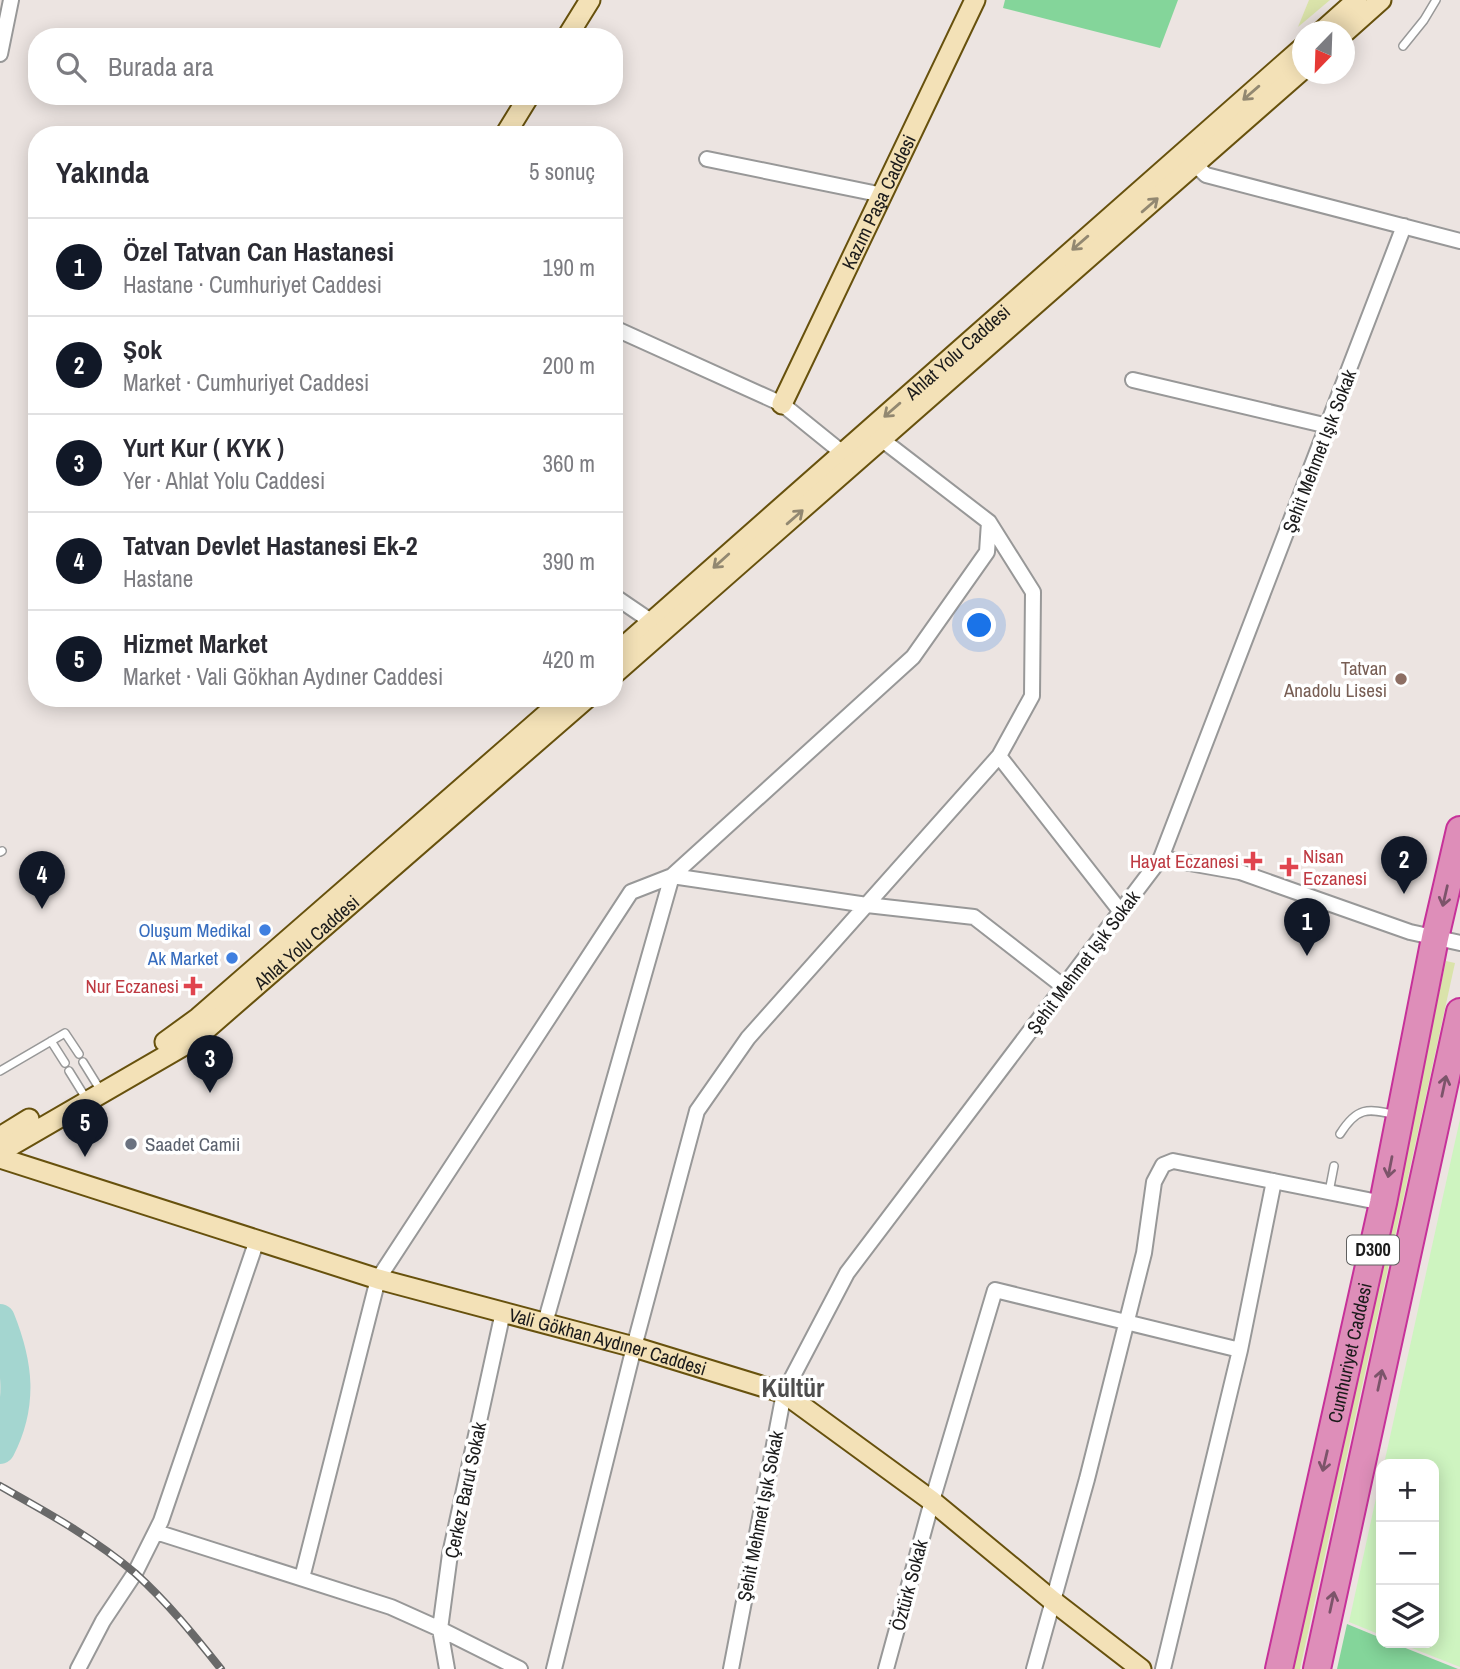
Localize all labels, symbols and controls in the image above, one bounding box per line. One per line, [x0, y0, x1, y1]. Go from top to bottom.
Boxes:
north arrow [1292, 21, 1355, 84]
search box [28, 28, 623, 105]
icon: search [52, 48, 90, 86]
text: Burada ara [108, 49, 213, 84]
one-way arrow [1242, 85, 1260, 101]
street label: Kazım Paşa Caddesi [835, 130, 922, 274]
text: Yakında [56, 152, 149, 192]
text: 5 sonuç [529, 156, 595, 187]
one-way arrow [1141, 197, 1159, 213]
text: Özel Tatvan Can Hastanesi [123, 234, 394, 269]
one-way arrow [1072, 235, 1090, 251]
text: 1 [74, 252, 84, 283]
text: 190 m [543, 252, 595, 283]
text: Hastane · Cumhuriyet Caddesi [123, 269, 382, 300]
street label: Ahlat Yolu Caddesi [899, 299, 1016, 406]
text: Şok [123, 332, 162, 367]
text: 2 [74, 350, 84, 381]
text: 200 m [543, 350, 595, 381]
street label: Şehit Mehmet Işık Sokak [1276, 365, 1362, 537]
text: Market · Cumhuriyet Caddesi [123, 367, 369, 398]
one-way arrow [883, 402, 901, 418]
text: Yurt Kur ( KYK ) [123, 430, 284, 465]
text: 3 [74, 448, 84, 479]
text: 360 m [543, 448, 595, 479]
text: Yer · Ahlat Yolu Caddesi [123, 465, 325, 496]
one-way arrow [786, 509, 804, 525]
text: Tatvan Devlet Hastanesi Ek-2 [123, 528, 418, 563]
text: 4 [74, 546, 84, 577]
text: 390 m [543, 546, 595, 577]
one-way arrow [712, 553, 730, 569]
text: Hastane [123, 563, 193, 594]
your location [962, 608, 996, 642]
text: Hizmet Market [123, 626, 268, 661]
text: 5 [74, 644, 84, 675]
text: 420 m [543, 644, 595, 675]
place label: Tatvan Anadolu Lisesi [1283, 655, 1387, 703]
text: Market · Vali Gökhan Aydıner Caddesi [123, 661, 443, 692]
marker: Tatvan Anadolu Lisesi [1393, 671, 1409, 687]
pin: 2 [1381, 836, 1427, 894]
place label: Nisan Eczanesi [1303, 843, 1367, 891]
place label: Hayat Eczanesi [1130, 848, 1239, 874]
pin: 4 [19, 851, 65, 909]
marker: Hayat Eczanesi [1245, 853, 1261, 869]
marker: Nisan Eczanesi [1281, 859, 1297, 875]
one-way arrow [1438, 884, 1451, 907]
street label: Şehit Mehmet Işık Sokak [1020, 885, 1146, 1039]
street label: Ahlat Yolu Caddesi [247, 889, 365, 996]
pin: 1 [1284, 898, 1330, 956]
place label: Oluşum Medikal [138, 917, 251, 943]
marker: Oluşum Medikal [257, 922, 273, 938]
place label: Ak Market [147, 945, 219, 971]
marker: Ak Market [224, 950, 240, 966]
place label: Nur Eczanesi [85, 973, 179, 999]
marker: Nur Eczanesi [185, 978, 201, 994]
pin: 3 [187, 1035, 233, 1093]
one-way arrow [1438, 1075, 1451, 1098]
pin: 5 [62, 1099, 108, 1157]
place label: Saadet Camii [145, 1131, 240, 1157]
marker: Saadet Camii [123, 1136, 139, 1152]
one-way arrow [1383, 1155, 1396, 1178]
road number: D300 [1347, 1236, 1399, 1265]
street label: Cumhuriyet Caddesi [1321, 1280, 1378, 1425]
street label: Vali Gökhan Aydıner Caddesi [506, 1301, 710, 1381]
one-way arrow [1374, 1369, 1388, 1392]
district label: Kültür [762, 1370, 825, 1405]
street label: Çerkez Barut Sokak [438, 1419, 492, 1560]
street label: Şehit Mehmet Işık Sokak [731, 1428, 789, 1603]
one-way arrow [1318, 1449, 1332, 1472]
map controls [1376, 1459, 1439, 1648]
button: + [1376, 1459, 1439, 1522]
button: − [1376, 1522, 1439, 1585]
street label: Öztürk Sokak [884, 1536, 934, 1634]
button: layers [1376, 1585, 1439, 1648]
one-way arrow [1326, 1591, 1339, 1614]

